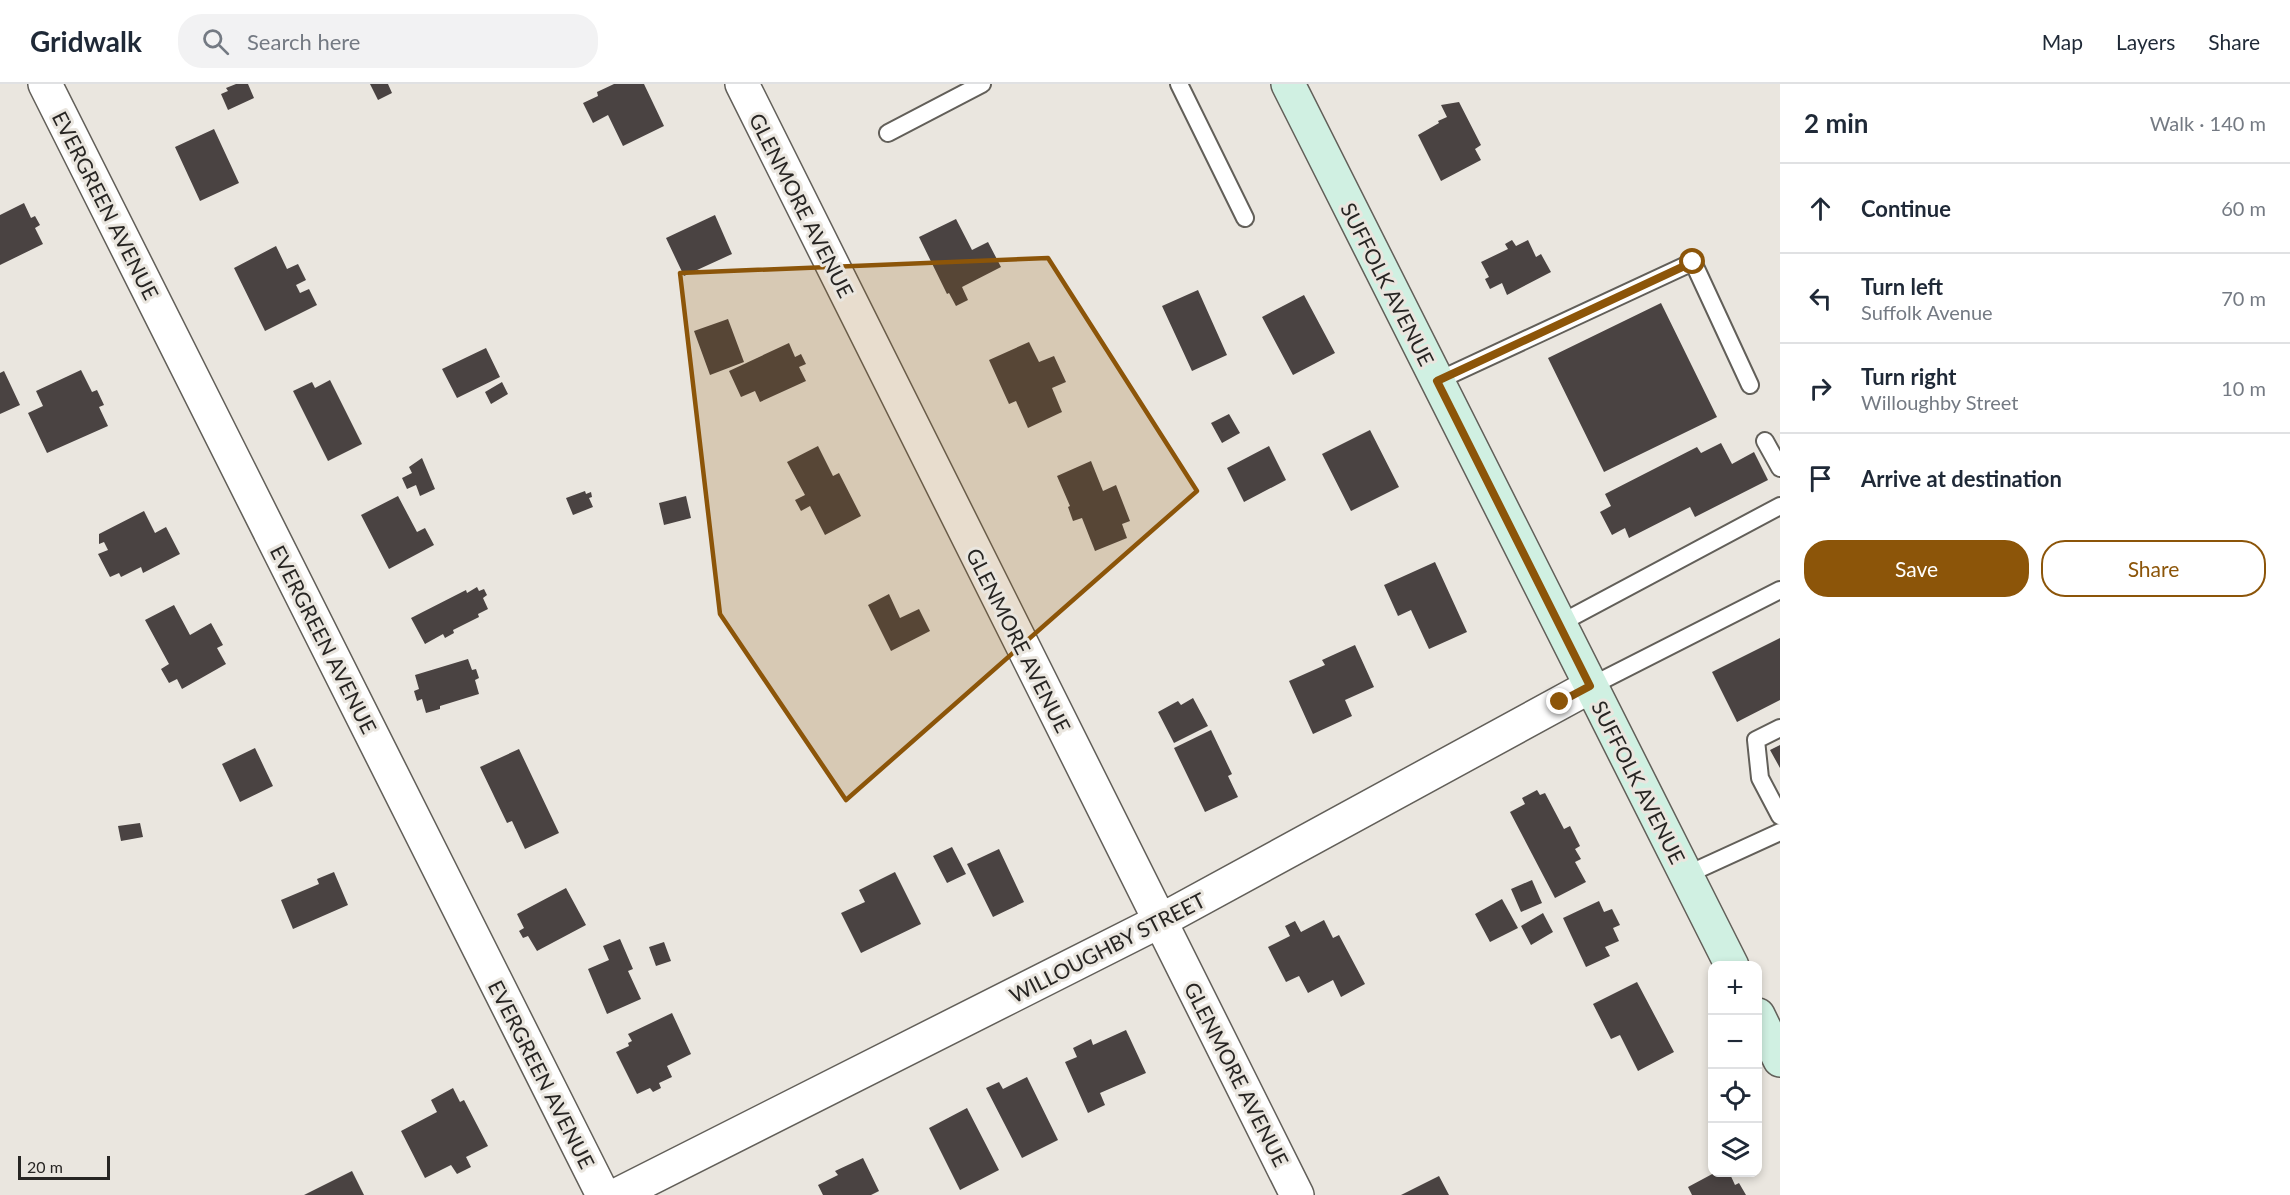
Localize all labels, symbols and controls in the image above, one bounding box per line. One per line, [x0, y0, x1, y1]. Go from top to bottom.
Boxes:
search box [178, 14, 598, 68]
text: Gridwalk [30, 24, 142, 58]
icon: search [199, 25, 232, 58]
text: Search here [247, 28, 360, 55]
text: Map [2042, 29, 2083, 54]
text: Layers [2116, 29, 2175, 54]
text: Share [2208, 29, 2260, 54]
street label: EVERGREEN AVENUE [48, 107, 164, 303]
text: 2 min [1804, 107, 1868, 139]
street label: GLENMORE AVENUE [745, 109, 859, 301]
text: Walk · 140 m [2150, 111, 2266, 135]
icon: ahead [1804, 192, 1837, 225]
text: Continue [1861, 195, 1951, 222]
text: 60 m [2221, 196, 2266, 220]
street label: SUFFOLK AVENUE [1336, 198, 1440, 370]
route start [1679, 248, 1705, 274]
text: Turn left [1861, 273, 1943, 300]
icon: left [1804, 282, 1837, 315]
text: 70 m [2221, 286, 2266, 310]
text: Suffolk Avenue [1861, 300, 1993, 324]
text: Turn right [1861, 363, 1956, 390]
icon: right [1804, 372, 1837, 405]
text: 10 m [2221, 376, 2266, 400]
text: Willoughby Street [1861, 390, 2018, 414]
icon: arrive [1804, 462, 1837, 495]
text: Arrive at destination [1861, 465, 2062, 492]
button: Save [1804, 540, 2029, 597]
button: Share [2041, 540, 2266, 597]
street label: EVERGREEN AVENUE [266, 541, 382, 737]
street label: GLENMORE AVENUE [962, 544, 1076, 736]
route end [1546, 688, 1572, 714]
street label: SUFFOLK AVENUE [1587, 696, 1691, 868]
street label: WILLOUGHBY STREET [1005, 886, 1210, 1007]
map controls [1708, 961, 1762, 1177]
button: + [1708, 961, 1762, 1015]
street label: EVERGREEN AVENUE [484, 976, 600, 1172]
street label: GLENMORE AVENUE [1180, 978, 1294, 1170]
button: − [1708, 1015, 1762, 1069]
button: locate [1708, 1069, 1762, 1123]
button: layers [1708, 1123, 1762, 1177]
scale bar [18, 1153, 110, 1180]
text: 20 m [27, 1157, 63, 1176]

